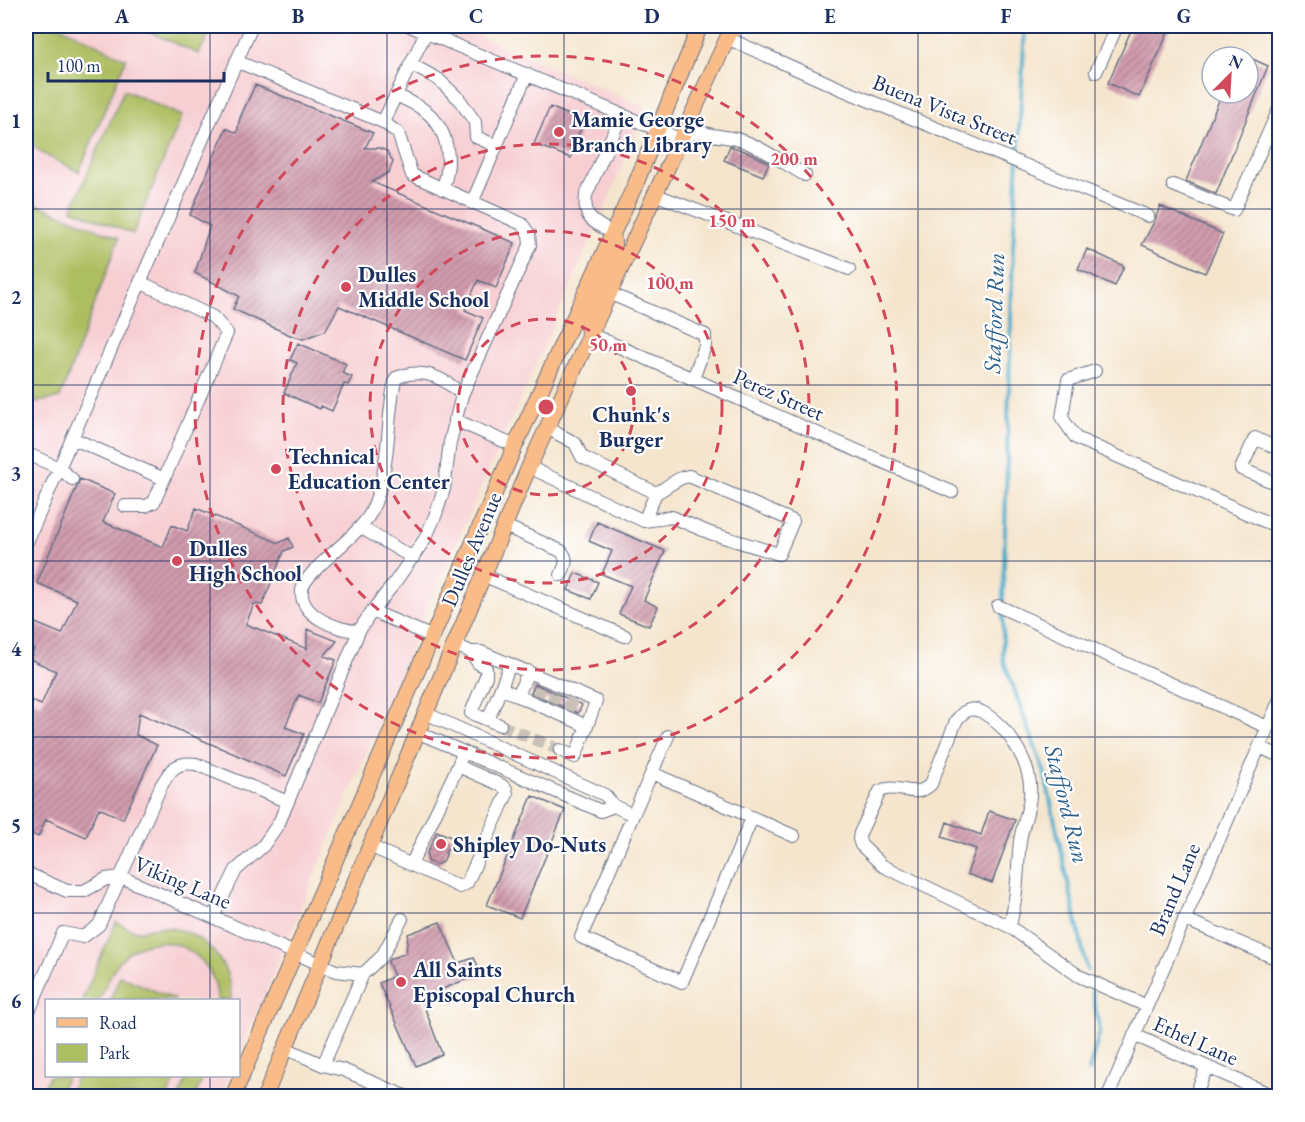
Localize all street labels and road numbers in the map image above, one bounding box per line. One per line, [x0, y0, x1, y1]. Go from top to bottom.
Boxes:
street label: Buena Vista Street [868, 67, 1021, 152]
street label: Perez Street [729, 362, 829, 427]
street label: Dulles Avenue [434, 487, 509, 611]
street label: Brand Lane [1142, 838, 1207, 940]
street label: Viking Lane [130, 849, 236, 916]
street label: Ethel Lane [1149, 1009, 1243, 1072]

